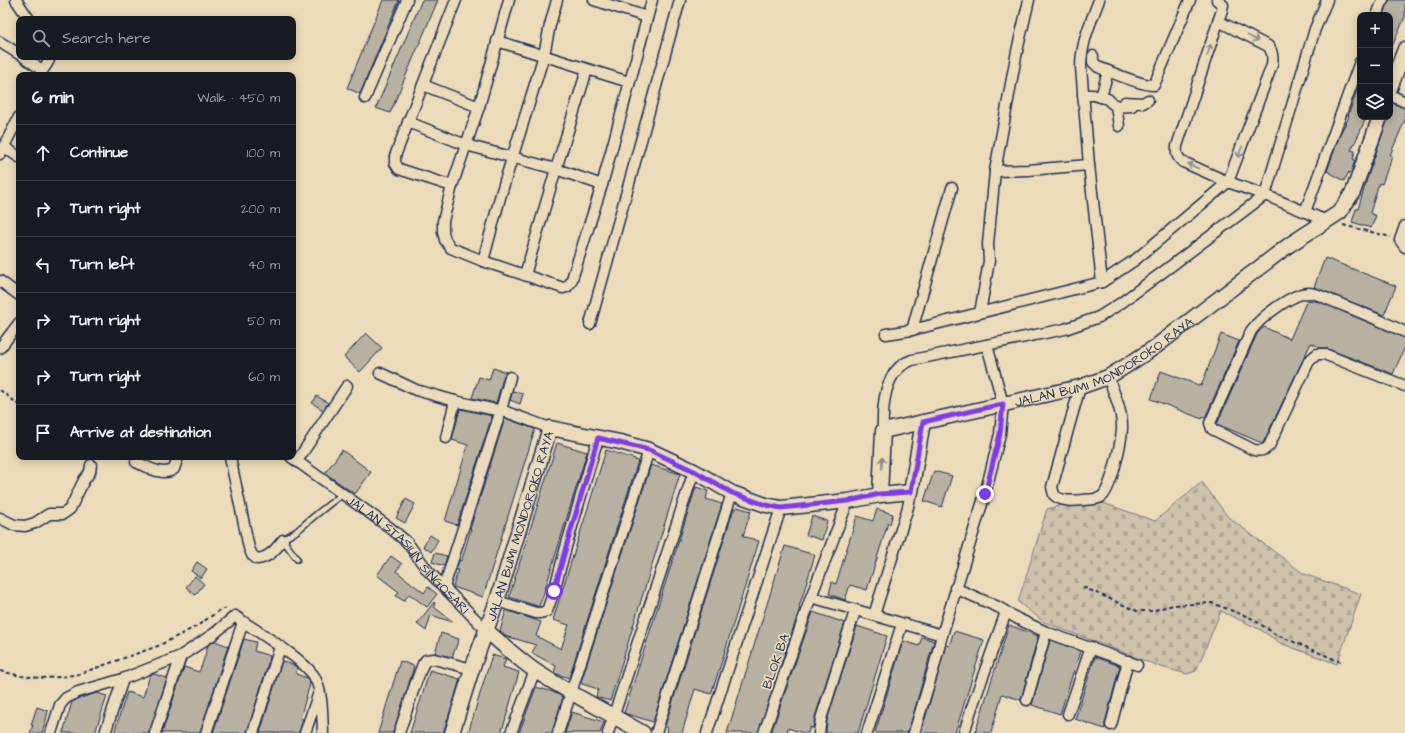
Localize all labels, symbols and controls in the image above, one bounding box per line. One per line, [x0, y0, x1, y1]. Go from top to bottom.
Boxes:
map controls [1357, 12, 1393, 120]
button: + [1357, 12, 1393, 48]
search box [16, 16, 296, 60]
icon: search [30, 27, 52, 49]
text: Search here [62, 28, 151, 49]
one-way arrow [1247, 35, 1259, 43]
one-way arrow [1206, 44, 1213, 57]
button: − [1357, 48, 1393, 84]
button: layers [1357, 84, 1393, 120]
text: 6 min [32, 86, 74, 110]
text: Walk · 450 m [197, 89, 280, 107]
icon: ahead [32, 142, 54, 164]
text: Continue [70, 142, 128, 163]
text: 100 m [247, 144, 280, 162]
one-way arrow [1235, 145, 1243, 157]
one-way arrow [1187, 162, 1199, 169]
icon: right [32, 198, 54, 220]
text: Turn right [70, 198, 141, 219]
text: 200 m [241, 200, 280, 218]
icon: left [32, 254, 54, 276]
text: Turn left [70, 254, 134, 275]
text: 40 m [248, 256, 280, 274]
icon: right [32, 310, 54, 332]
text: Turn right [70, 310, 141, 331]
text: 50 m [247, 312, 280, 330]
street label: JALAN BUMI MONDOROKO RAYA [1013, 313, 1198, 411]
icon: right [32, 366, 54, 388]
text: Turn right [70, 366, 141, 387]
text: 60 m [248, 368, 280, 386]
icon: arrive [32, 422, 54, 444]
text: Arrive at destination [70, 422, 211, 443]
street label: JALAN BUMI MONDOROKO RAYA [482, 428, 559, 624]
one-way arrow [878, 457, 885, 470]
route end [976, 485, 994, 503]
street label: JALAN STASIUN SINGOSARI [342, 491, 473, 618]
route start [545, 582, 563, 600]
street label: BLOK BA [758, 631, 794, 691]

